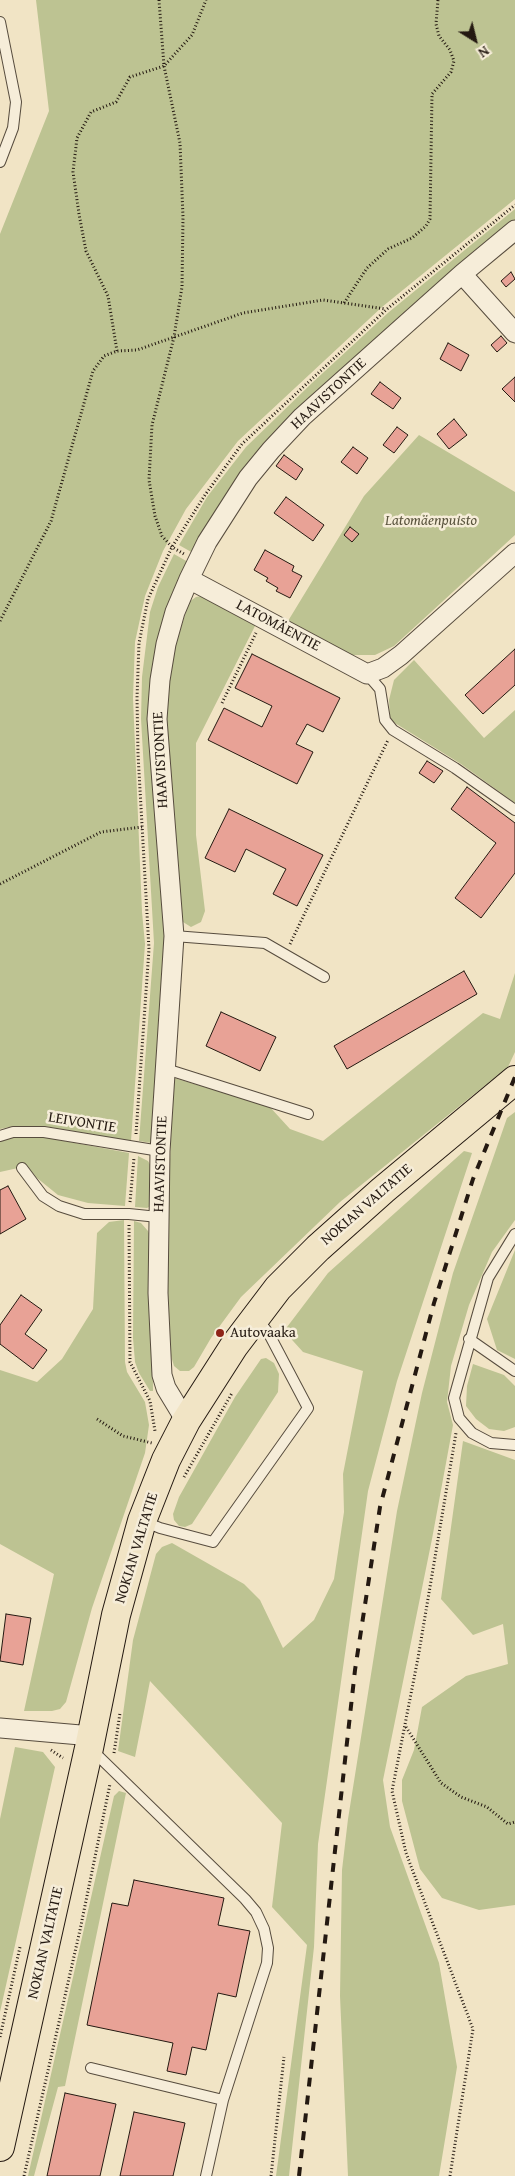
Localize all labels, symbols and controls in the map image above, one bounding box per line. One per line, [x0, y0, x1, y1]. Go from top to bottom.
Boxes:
north arrow [450, 15, 500, 65]
text: N [474, 41, 493, 63]
street label: HAAVISTONTIE [288, 354, 370, 434]
park label: Latomäenpuisto [385, 512, 477, 530]
street label: LATOMÄENTIE [233, 596, 323, 656]
street label: HAAVISTONTIE [149, 711, 173, 809]
street label: LEIVONTIE [47, 1109, 117, 1137]
street label: HAAVISTONTIE [150, 1115, 172, 1213]
street label: NOKIAN VALTATIE [318, 1161, 416, 1249]
place label: Autovaaka [230, 1324, 296, 1342]
marker: Autovaaka [214, 1327, 226, 1339]
street label: NOKIAN VALTATIE [112, 1490, 162, 1606]
street label: NOKIAN VALTATIE [24, 1885, 68, 2001]

